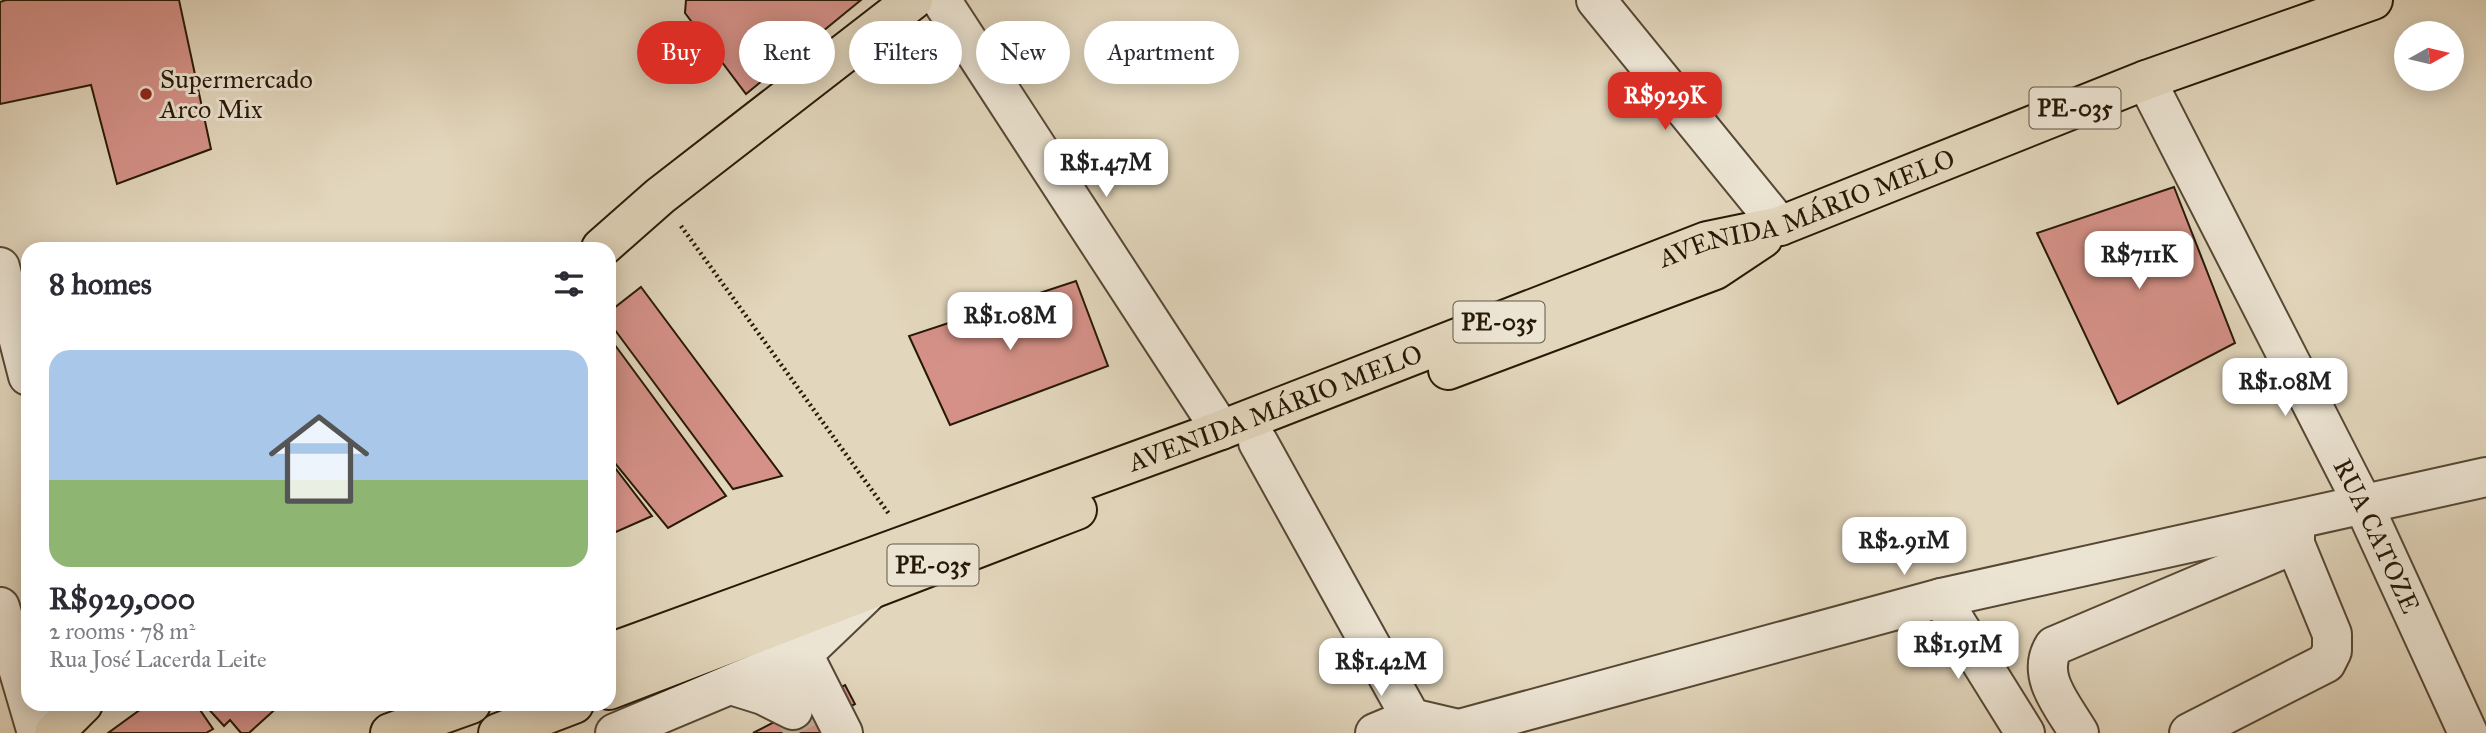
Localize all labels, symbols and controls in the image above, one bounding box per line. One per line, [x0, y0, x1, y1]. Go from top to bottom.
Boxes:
chip: Buy [637, 21, 725, 84]
chip: Rent [739, 21, 835, 84]
chip: Filters [849, 21, 962, 84]
chip: New [976, 21, 1070, 84]
chip: Apartment [1084, 21, 1239, 84]
north arrow [2394, 21, 2464, 91]
map controls [2394, 21, 2464, 91]
place label: Supermercado Arco Mix [159, 63, 313, 125]
pin: R$929K [1608, 72, 1722, 132]
text: R$929K [1624, 81, 1706, 109]
marker: Supermercado Arco Mix [138, 86, 154, 102]
road number: PE-035 [2030, 88, 2120, 128]
pin: R$1.47M [1041, 140, 1171, 199]
street label: AVENIDA MÁRIO MELO [1653, 142, 1959, 275]
text: R$1.47M [1060, 148, 1152, 176]
pin: R$711K [2082, 232, 2196, 291]
text: R$711K [2101, 240, 2177, 268]
icon: filters [550, 265, 588, 303]
text: 8 homes [49, 266, 152, 302]
pin: R$1.08M [945, 292, 1075, 352]
text: R$1.08M [963, 301, 1057, 329]
road number: PE-035 [1454, 302, 1544, 342]
street label: AVENIDA MÁRIO MELO [1123, 337, 1427, 479]
pin: R$1.08M [2220, 358, 2350, 418]
text: R$1.08M [2238, 367, 2332, 395]
icon: home [256, 396, 382, 522]
street label: RUA CATOZE [2326, 453, 2427, 618]
pin: R$2.91M [1839, 518, 1969, 577]
text: R$2.91M [1858, 526, 1950, 554]
road number: PE-035 [888, 544, 978, 586]
text: R$929,000 [49, 581, 195, 617]
text: 2 rooms · 78 m² [49, 617, 195, 645]
pin: R$1.91M [1893, 622, 2023, 681]
text: R$1.91M [1914, 630, 2002, 658]
pin: R$1.42M [1316, 638, 1446, 698]
text: Rua José Lacerda Leite [49, 645, 267, 673]
text: R$1.42M [1335, 647, 1427, 675]

